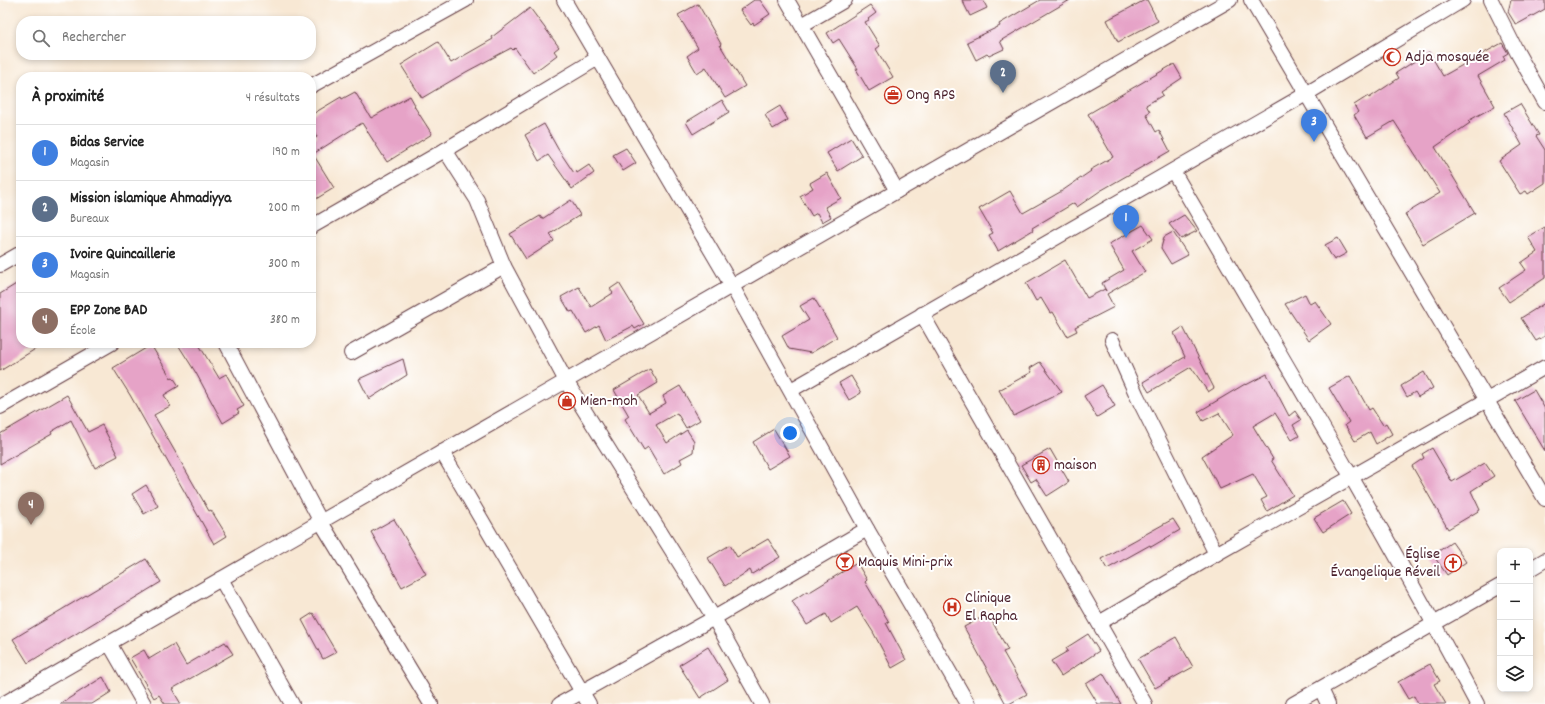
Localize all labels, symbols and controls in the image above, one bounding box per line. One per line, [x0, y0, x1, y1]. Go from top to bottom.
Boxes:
search box [16, 16, 316, 60]
icon: search [30, 27, 52, 49]
text: Rechercher [62, 27, 126, 49]
place label: Adja mosquée [1405, 46, 1489, 69]
mosque icon: Adja mosquée [1382, 47, 1402, 67]
pin: 2 [990, 60, 1016, 93]
place label: Ong RPS [906, 84, 955, 107]
office icon: Ong RPS [883, 85, 903, 105]
text: À proximité [32, 86, 104, 110]
text: 4 résultats [246, 89, 300, 108]
pin: 3 [1301, 109, 1327, 142]
text: Bidas Service [70, 132, 144, 154]
text: 1 [44, 143, 46, 162]
text: 190 m [272, 143, 300, 162]
text: Magasin [70, 154, 109, 173]
text: Mission islamique Ahmadiyya [70, 188, 231, 210]
text: 2 [42, 199, 48, 218]
text: 200 m [268, 199, 300, 218]
pin: 1 [1113, 205, 1139, 238]
text: Bureaux [70, 210, 109, 229]
text: Ivoire Quincaillerie [70, 244, 175, 266]
text: 3 [42, 255, 48, 274]
text: 300 m [268, 255, 300, 274]
text: Magasin [70, 266, 109, 285]
text: EPP Zone BAD [70, 300, 147, 322]
text: 4 [42, 311, 48, 330]
text: 380 m [270, 311, 300, 330]
text: École [70, 322, 96, 341]
place label: Mien-moh [580, 390, 638, 413]
shop icon: Mien-moh [557, 391, 577, 411]
your location [780, 423, 800, 443]
place label: maison [1054, 454, 1097, 477]
building icon: maison [1031, 455, 1051, 475]
pin: 4 [18, 492, 44, 525]
place label: Église Évangelique Réveil [1331, 543, 1440, 584]
map controls [1497, 548, 1533, 692]
button: + [1497, 548, 1533, 584]
place label: Maquis Mini-prix [858, 551, 953, 574]
bar icon: Maquis Mini-prix [835, 552, 855, 572]
church icon: Église Évangelique Réveil [1443, 553, 1463, 573]
button: − [1497, 584, 1533, 620]
place label: Clinique El Rapha [965, 587, 1018, 628]
hospital icon: Clinique El Rapha [942, 597, 962, 617]
button: locate [1497, 620, 1533, 656]
button: layers [1497, 656, 1533, 692]

